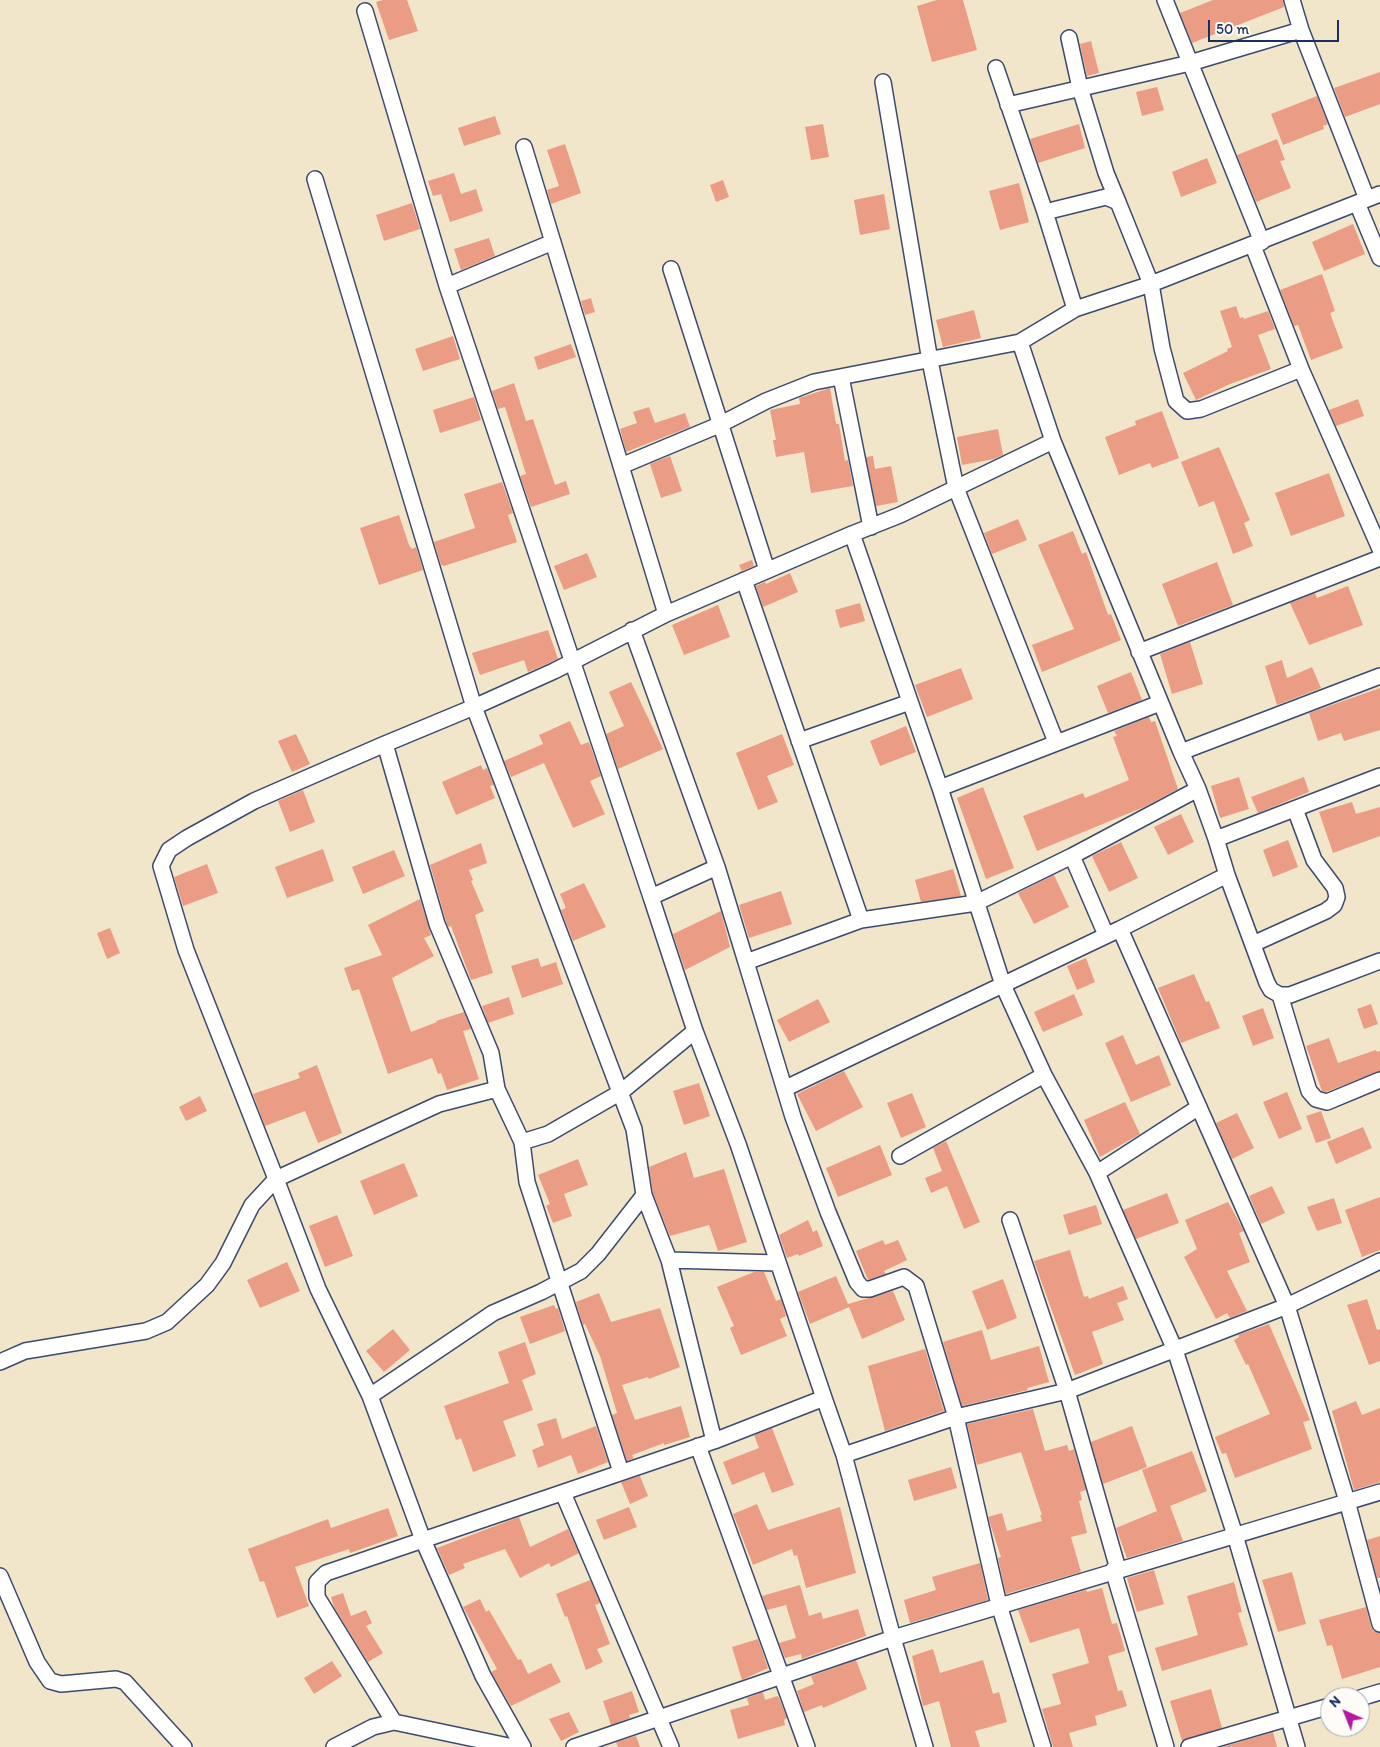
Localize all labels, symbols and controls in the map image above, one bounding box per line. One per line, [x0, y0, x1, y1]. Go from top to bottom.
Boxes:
scale bar [1210, 10, 1341, 42]
text: 50 m [1216, 20, 1249, 38]
north arrow [1320, 1687, 1370, 1737]
text: N [1326, 1692, 1344, 1711]

